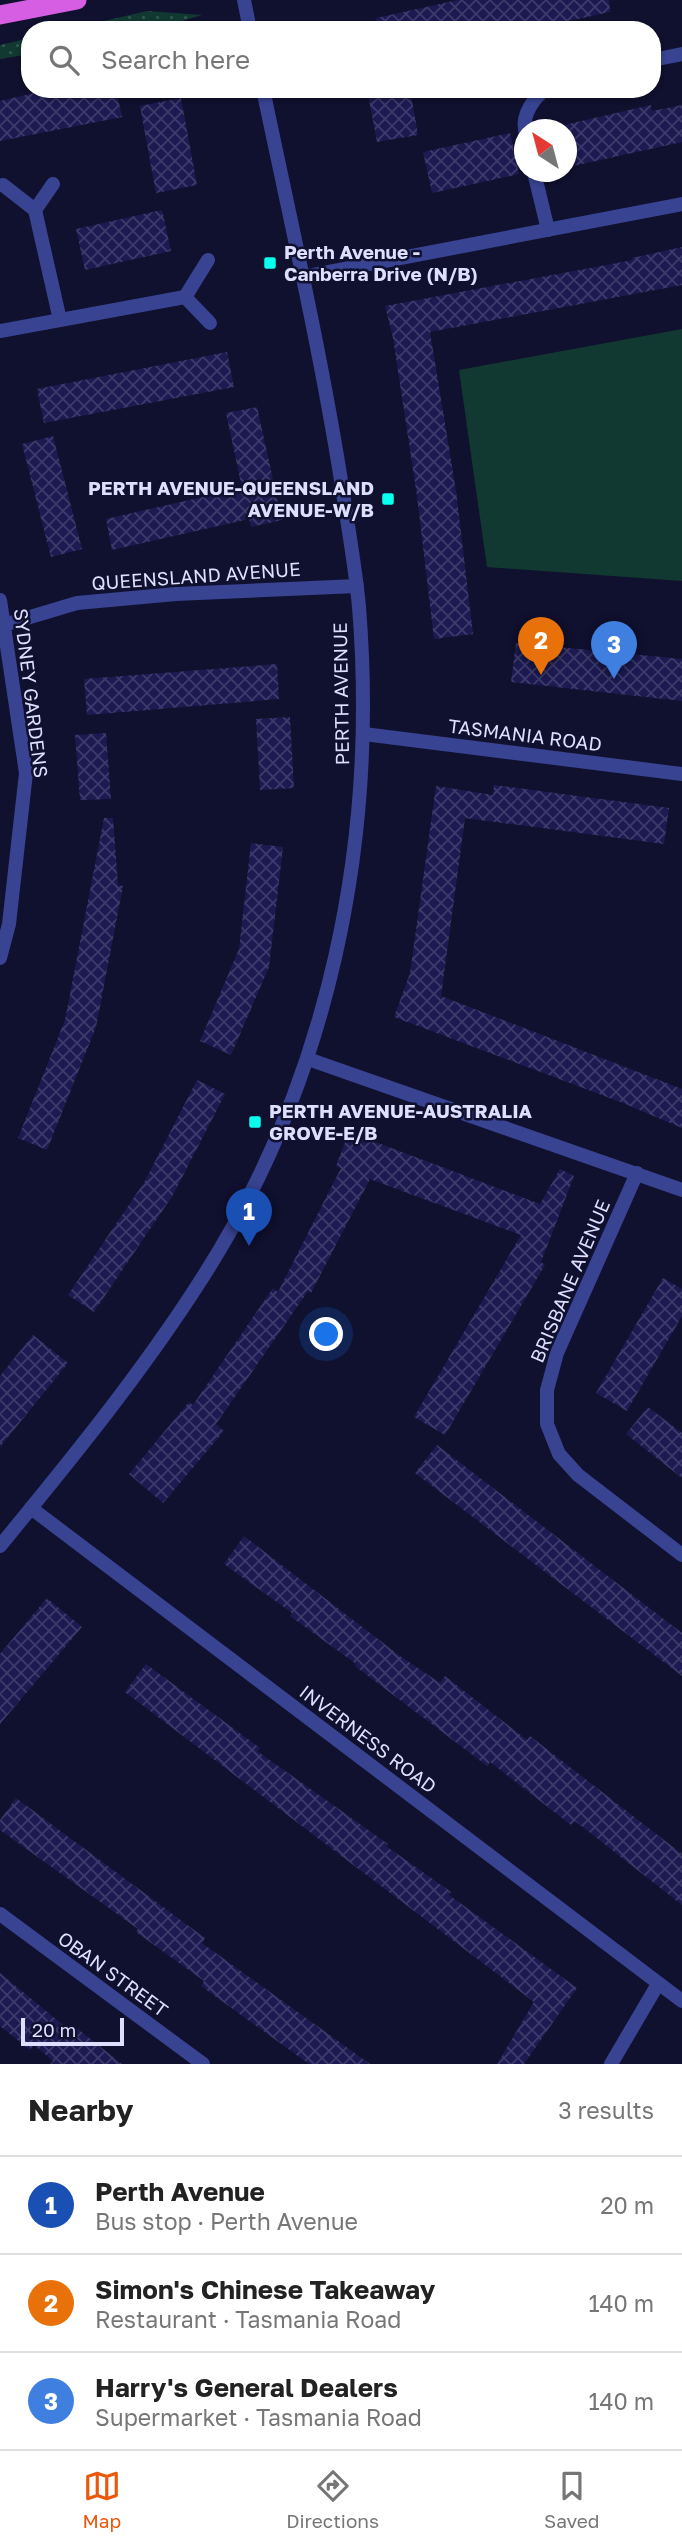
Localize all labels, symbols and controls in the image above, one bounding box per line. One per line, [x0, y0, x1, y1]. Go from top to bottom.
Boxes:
search box [21, 21, 661, 98]
icon: search [45, 41, 83, 79]
text: Search here [101, 44, 250, 75]
north arrow [514, 119, 577, 182]
place label: Perth Avenue - Canberra Drive (N/B) [284, 240, 478, 285]
marker: Perth Avenue - Canberra Drive (N/B) [262, 255, 278, 271]
place label: PERTH AVENUE-QUEENSLAND AVENUE-W/B [88, 476, 374, 521]
marker: PERTH AVENUE-QUEENSLAND AVENUE-W/B [380, 491, 396, 507]
street label: QUEENSLAND AVENUE [91, 557, 301, 594]
street label: SYDNEY GARDENS [10, 607, 53, 779]
pin: 2 [518, 617, 564, 675]
pin: 3 [591, 621, 637, 679]
street label: PERTH AVENUE [328, 622, 353, 766]
street label: TASMANIA ROAD [447, 714, 603, 755]
place label: PERTH AVENUE-AUSTRALIA GROVE-E/B [269, 1099, 533, 1144]
marker: PERTH AVENUE-AUSTRALIA GROVE-E/B [247, 1114, 263, 1130]
pin: 1 [226, 1188, 272, 1246]
street label: BRISBANE AVENUE [525, 1196, 614, 1366]
your location [309, 1317, 343, 1351]
street label: INVERNESS ROAD [295, 1680, 441, 1798]
street label: OBAN STREET [54, 1926, 173, 2021]
scale bar [21, 2015, 124, 2047]
text: 20 m [32, 2018, 76, 2041]
text: Nearby [28, 2092, 133, 2128]
text: 3 results [558, 2096, 654, 2124]
text: Perth Avenue [95, 2176, 265, 2207]
text: 1 [45, 2191, 57, 2219]
text: 20 m [600, 2191, 654, 2219]
text: Bus stop · Perth Avenue [95, 2207, 358, 2235]
text: Simon's Chinese Takeaway [95, 2274, 435, 2305]
text: 2 [44, 2289, 58, 2317]
text: 140 m [588, 2289, 654, 2317]
text: Restaurant · Tasmania Road [95, 2305, 401, 2333]
text: Harry's General Dealers [95, 2372, 398, 2403]
text: 3 [44, 2387, 58, 2415]
text: 140 m [588, 2387, 654, 2415]
text: Supermarket · Tasmania Road [95, 2403, 422, 2431]
tab: Map [82, 2467, 121, 2532]
tab: Directions [286, 2467, 379, 2532]
tab: Saved [544, 2467, 600, 2532]

